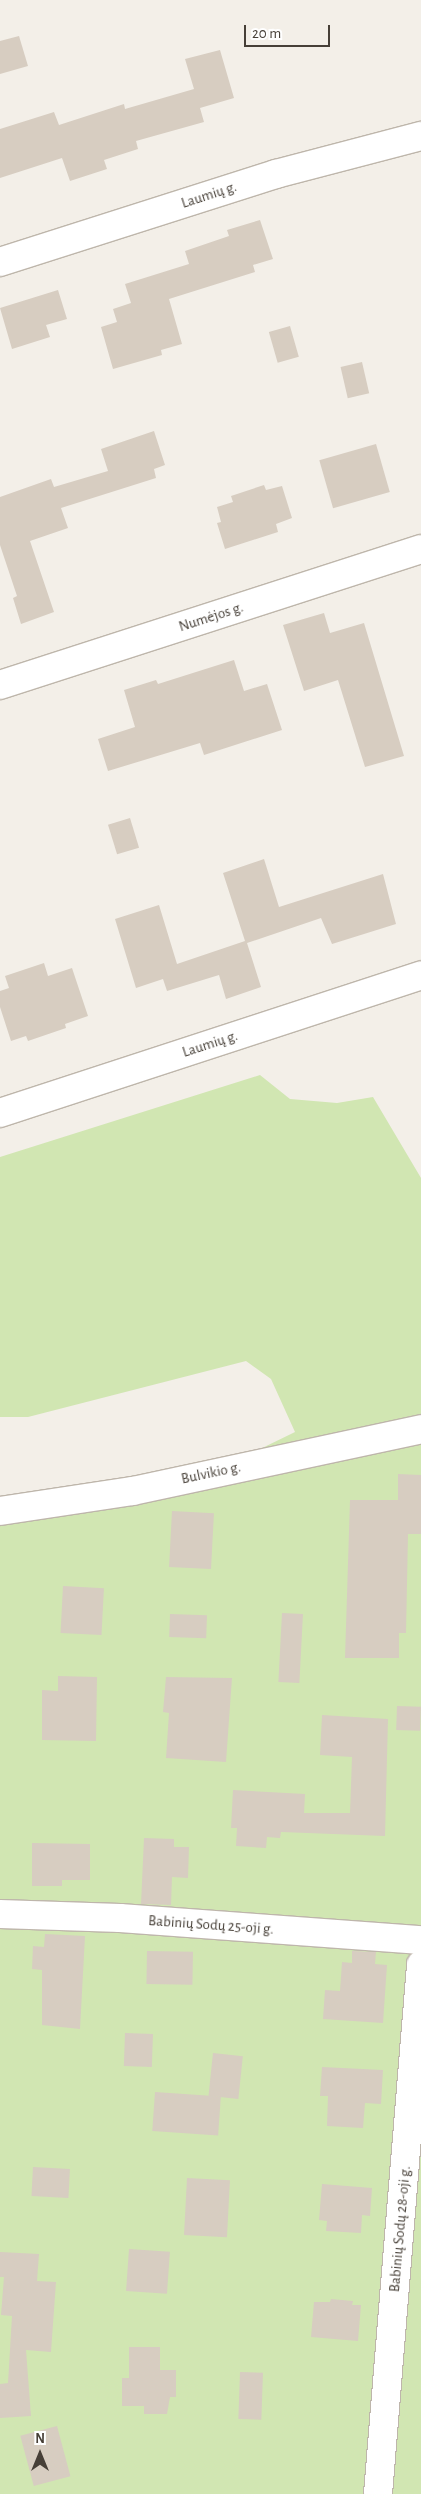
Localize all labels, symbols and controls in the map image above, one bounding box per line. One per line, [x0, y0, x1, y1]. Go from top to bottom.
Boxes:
scale bar [246, 15, 332, 47]
text: 20 m [252, 26, 281, 41]
street label: Laumių g. [179, 178, 239, 212]
street label: Numėjos g. [177, 598, 245, 636]
street label: Laumių g. [180, 1027, 240, 1061]
street label: Bulvikio g. [180, 1458, 242, 1488]
street label: Babinių Sodų 25-oji g. [148, 1912, 274, 1938]
street label: Babinių Sodų 28-oji g. [386, 2165, 414, 2293]
north arrow [15, 2429, 65, 2479]
text: N [35, 2432, 45, 2446]

